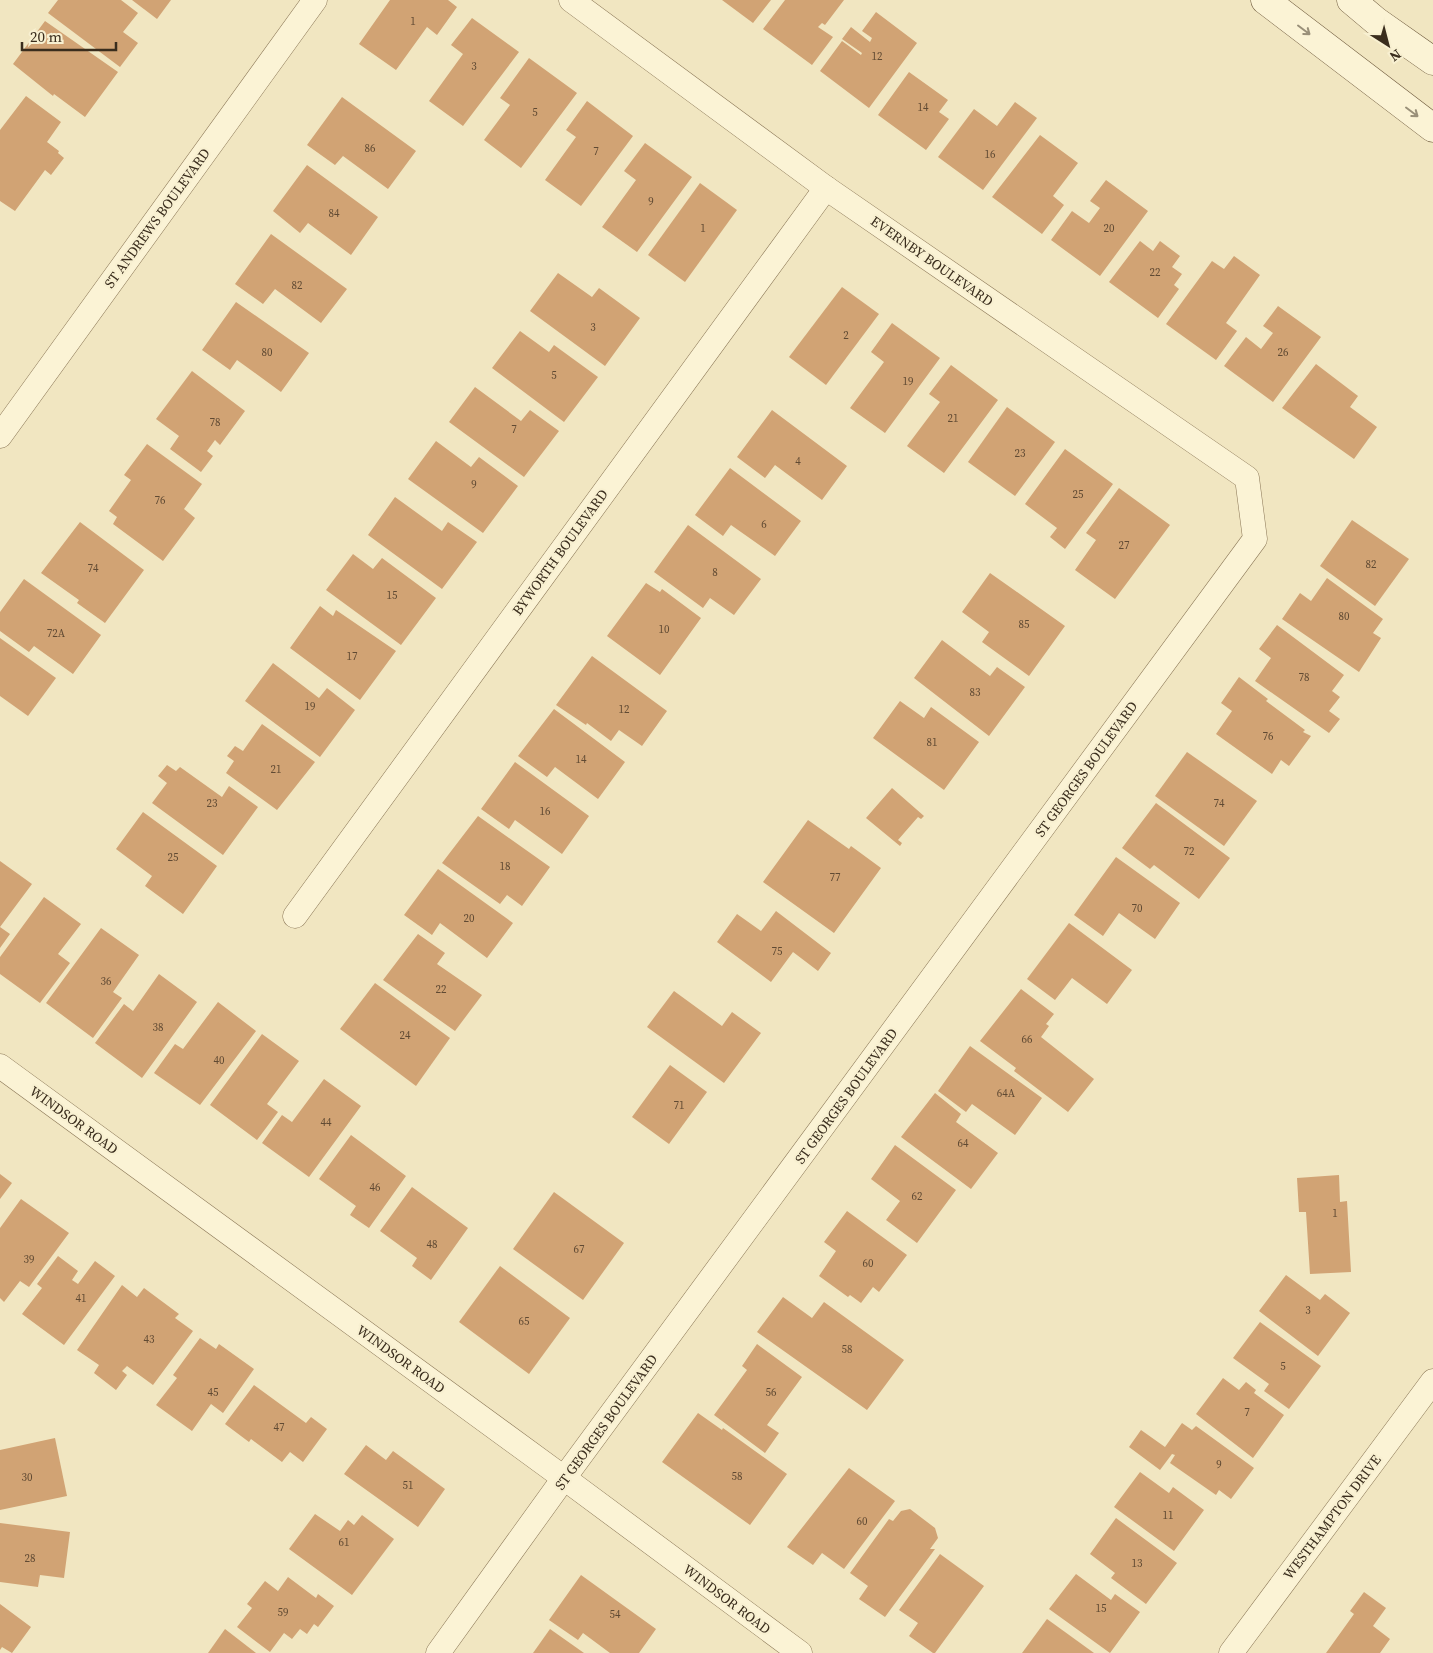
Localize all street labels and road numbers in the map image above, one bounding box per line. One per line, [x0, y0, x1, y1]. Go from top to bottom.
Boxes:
street label: ST ANDREWS BOULEVARD [99, 144, 215, 292]
street label: EVERNBY BOULEVARD [867, 211, 997, 311]
street label: BYWORTH BOULEVARD [507, 485, 613, 619]
street label: ST GEORGES BOULEVARD [1030, 697, 1142, 841]
street label: ST GEORGES BOULEVARD [790, 1024, 902, 1168]
street label: WINDSOR ROAD [26, 1081, 122, 1159]
street label: WINDSOR ROAD [353, 1320, 449, 1398]
street label: ST GEORGES BOULEVARD [550, 1350, 662, 1494]
street label: WESTHAMPTON DRIVE [1278, 1450, 1386, 1584]
street label: WINDSOR ROAD [679, 1559, 775, 1639]

